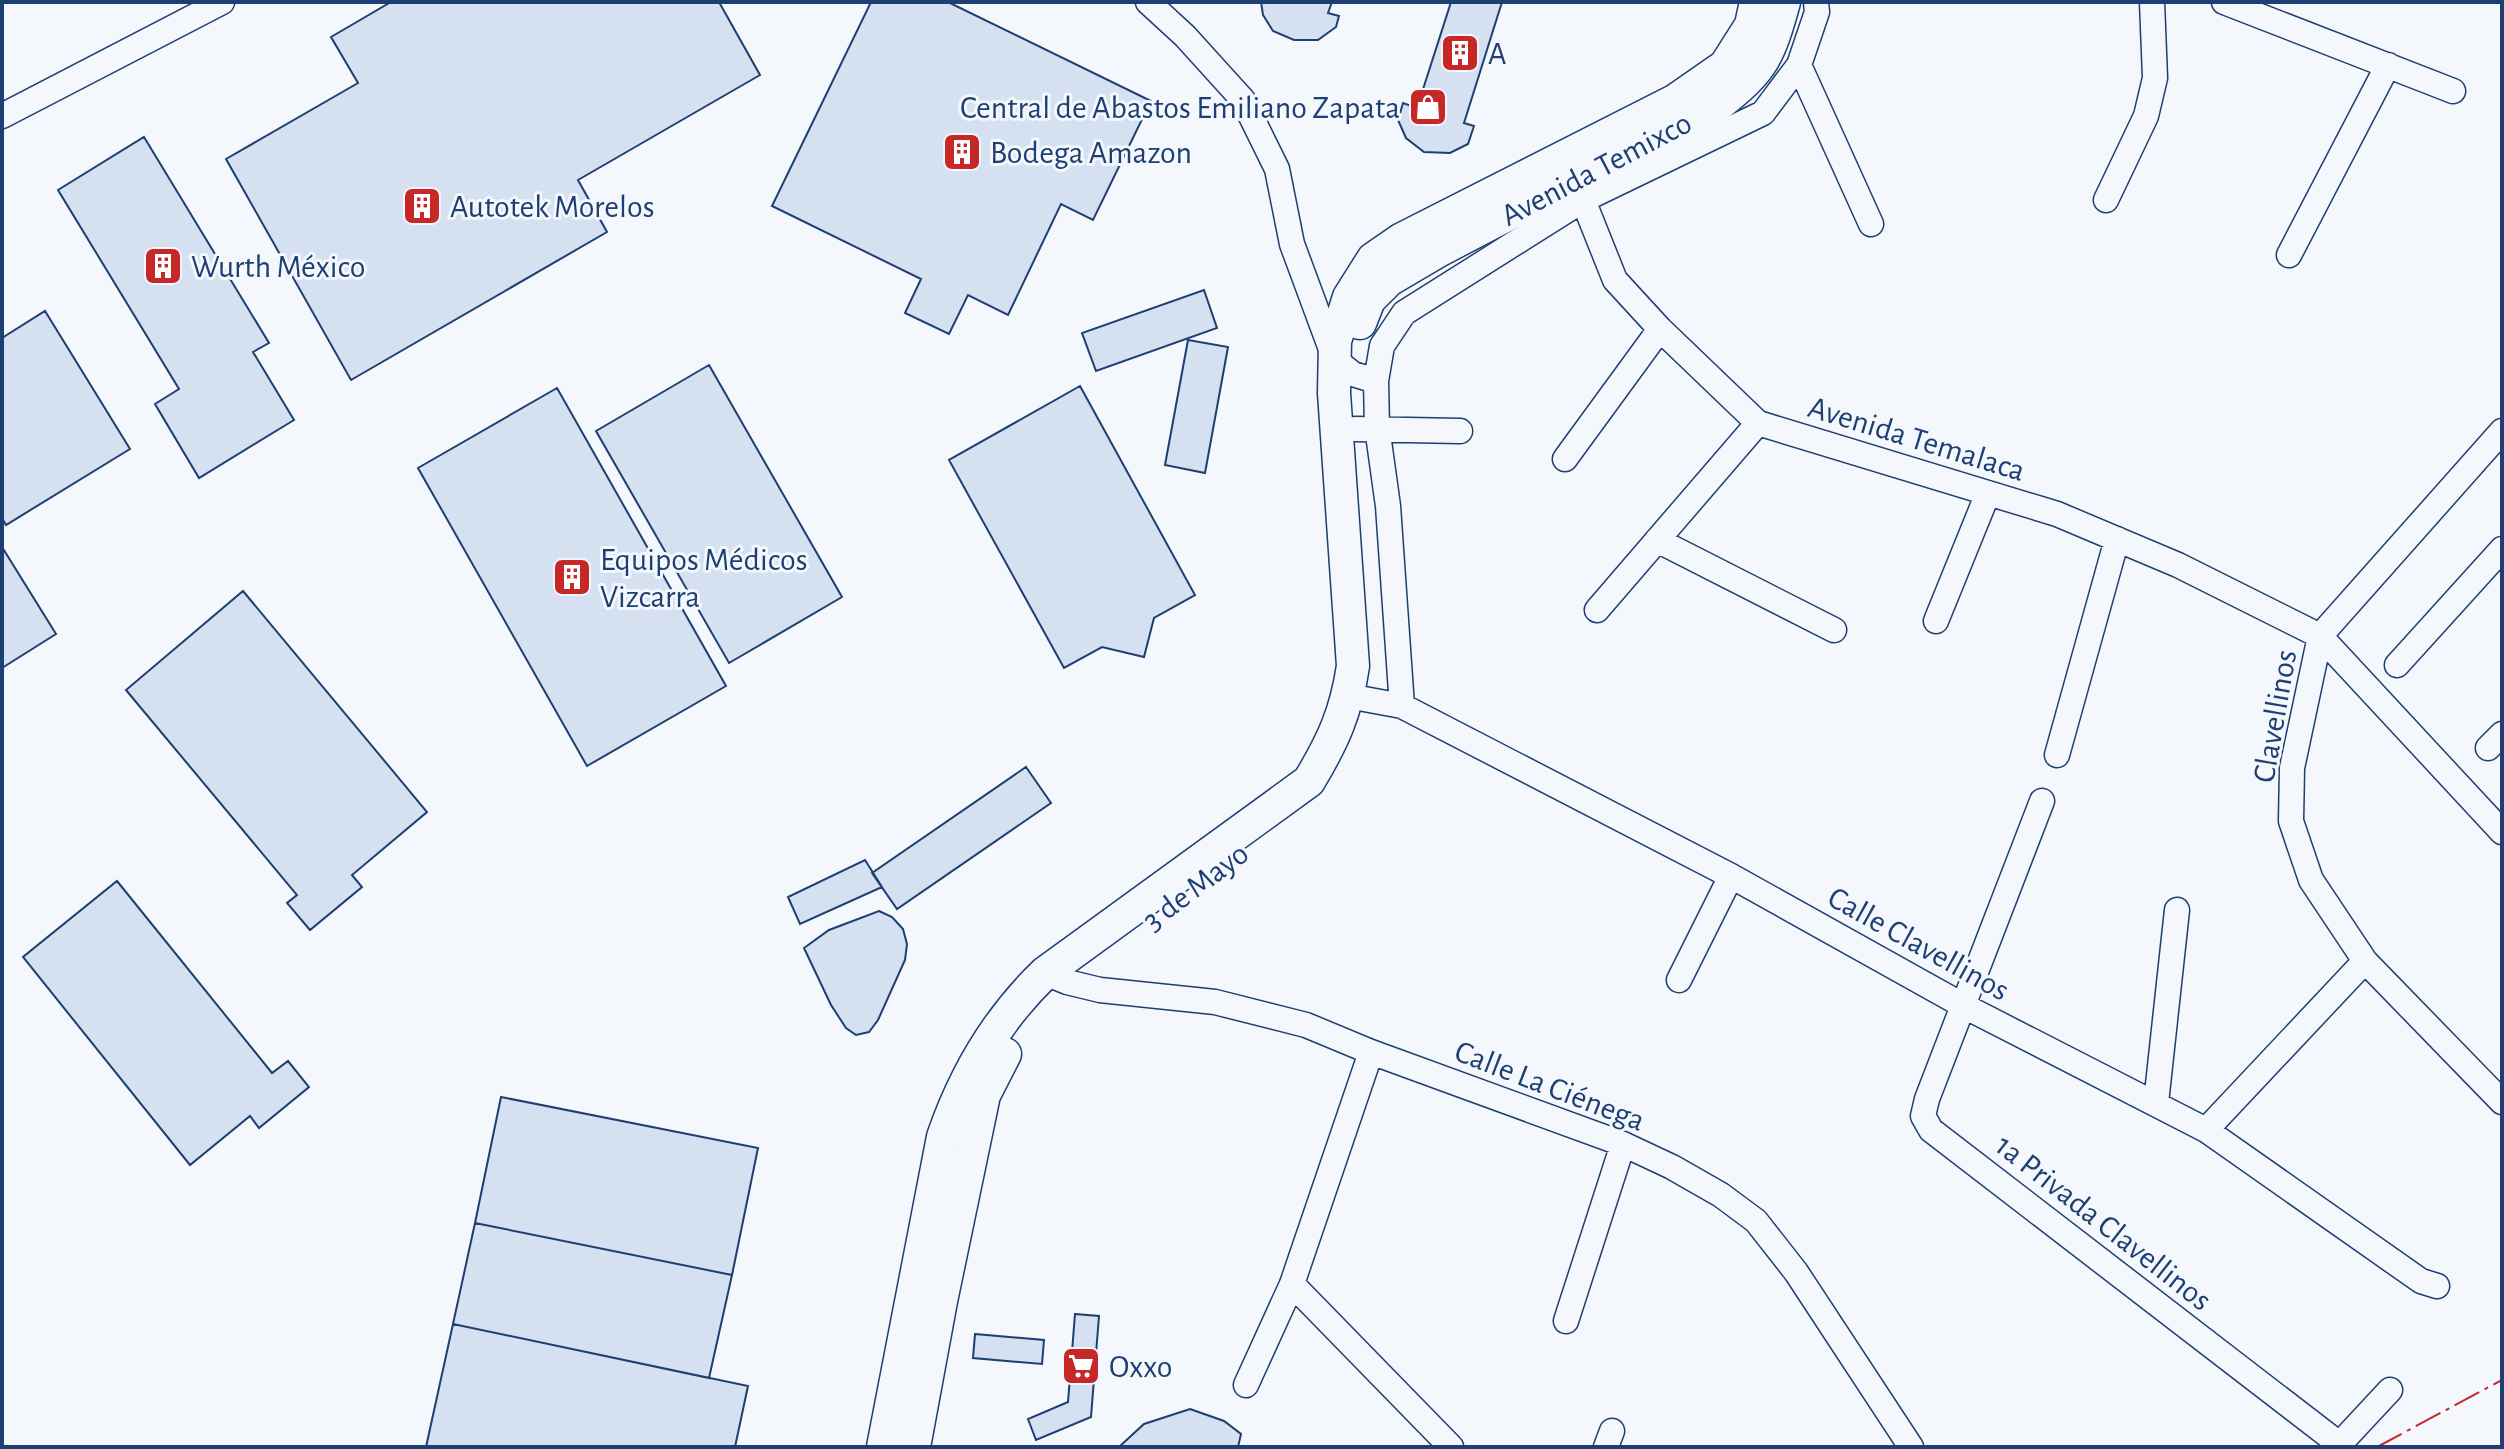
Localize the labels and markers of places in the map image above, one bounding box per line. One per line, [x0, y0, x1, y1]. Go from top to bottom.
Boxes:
building icon: A [1439, 32, 1481, 74]
place label: A [1488, 38, 1507, 70]
shop icon: Central de Abastos Emiliano Zapata [1407, 86, 1449, 128]
place label: Central de Abastos Emiliano Zapata [960, 92, 1400, 124]
building icon: Bodega Amazon [941, 131, 983, 173]
place label: Bodega Amazon [990, 137, 1192, 169]
building icon: Autotek Morelos [401, 185, 443, 227]
place label: Autotek Morelos [450, 191, 655, 223]
building icon: Wurth México [142, 245, 184, 287]
place label: Wurth México [191, 251, 366, 283]
place label: Equipos Médicos Vizcarra [600, 544, 808, 613]
building icon: Equipos Médicos Vizcarra [551, 556, 593, 598]
supermarket icon: Oxxo [1060, 1345, 1102, 1387]
place label: Oxxo [1109, 1351, 1172, 1383]

